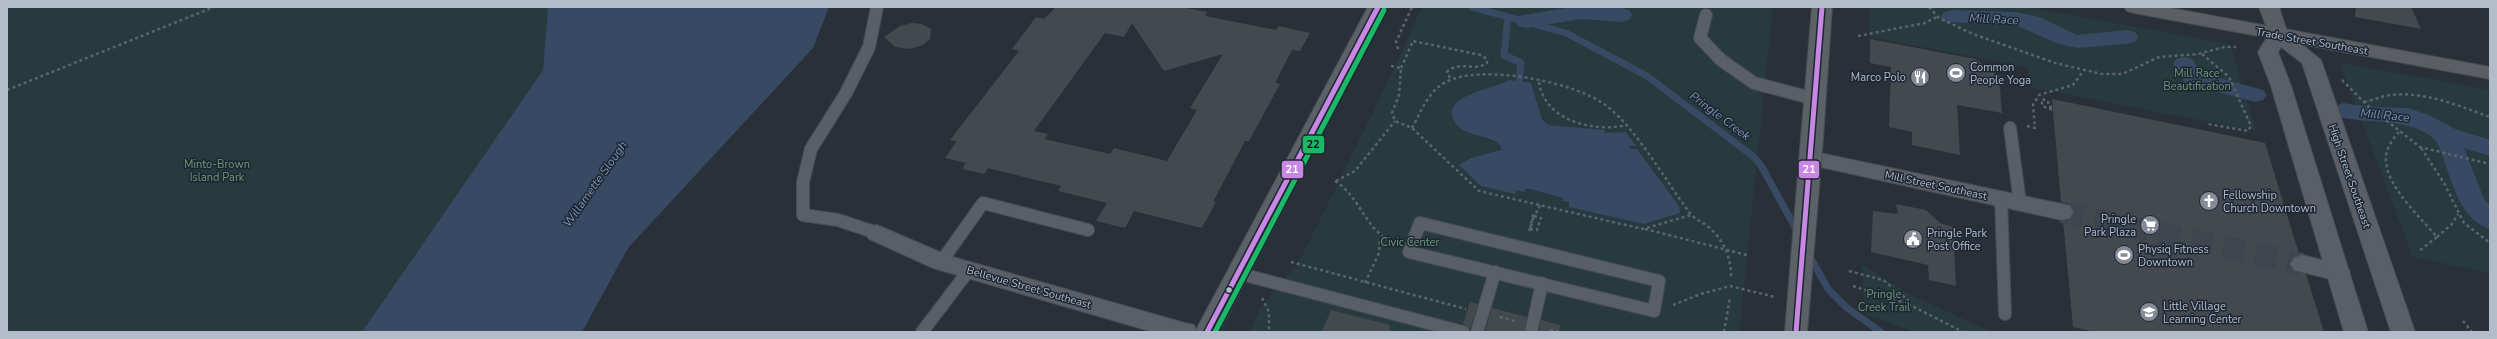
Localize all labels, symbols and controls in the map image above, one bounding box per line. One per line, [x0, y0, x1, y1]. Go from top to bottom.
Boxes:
water label: Mill Race [1969, 10, 2020, 28]
street label: Trade Street Southeast [2255, 24, 2369, 59]
place label: Common People Yoga [1970, 60, 2031, 88]
sports icon: Common People Yoga [1945, 62, 1967, 84]
restaurant icon: Marco Polo [1909, 66, 1931, 88]
park label: Mill Race Beautification [2163, 66, 2231, 94]
place label: Marco Polo [1851, 70, 1906, 85]
water label: Pringle Creek [1686, 88, 1755, 145]
water label: Mill Race [2360, 104, 2411, 126]
street label: High Street Southeast [2325, 122, 2374, 230]
line badge: 22 [1302, 135, 1325, 154]
text: 22 [1306, 137, 1320, 152]
water label: Willamette Slough [559, 138, 631, 230]
park label: Minto-Brown Island Park [184, 157, 250, 185]
line badge: 21 [1281, 160, 1304, 179]
line badge: 21 [1798, 160, 1820, 179]
text: 21 [1285, 162, 1299, 177]
text: 21 [1802, 162, 1816, 177]
street label: Mill Street Southeast [1883, 167, 1988, 204]
place label: Fellowship Church Downtown [2223, 188, 2316, 216]
church icon: Fellowship Church Downtown [2198, 190, 2220, 212]
place label: Pringle Park Plaza [2084, 212, 2136, 240]
supermarket icon: Pringle Park Plaza [2139, 214, 2161, 236]
place label: Pringle Park Post Office [1927, 226, 1987, 254]
public building icon: Pringle Park Post Office [1902, 228, 1924, 250]
park label: Civic Center [1381, 235, 1439, 250]
place label: Physiq Fitness Downtown [2138, 242, 2209, 270]
sports icon: Physiq Fitness Downtown [2113, 244, 2135, 266]
street label: Bellevue Street Southeast [965, 263, 1093, 312]
unlabelled marker [1224, 285, 1234, 295]
park label: Pringle Creek Trail [1858, 287, 1911, 315]
place label: Little Village Learning Center [2163, 299, 2242, 327]
school or university icon: Little Village Learning Center [2138, 301, 2160, 323]

